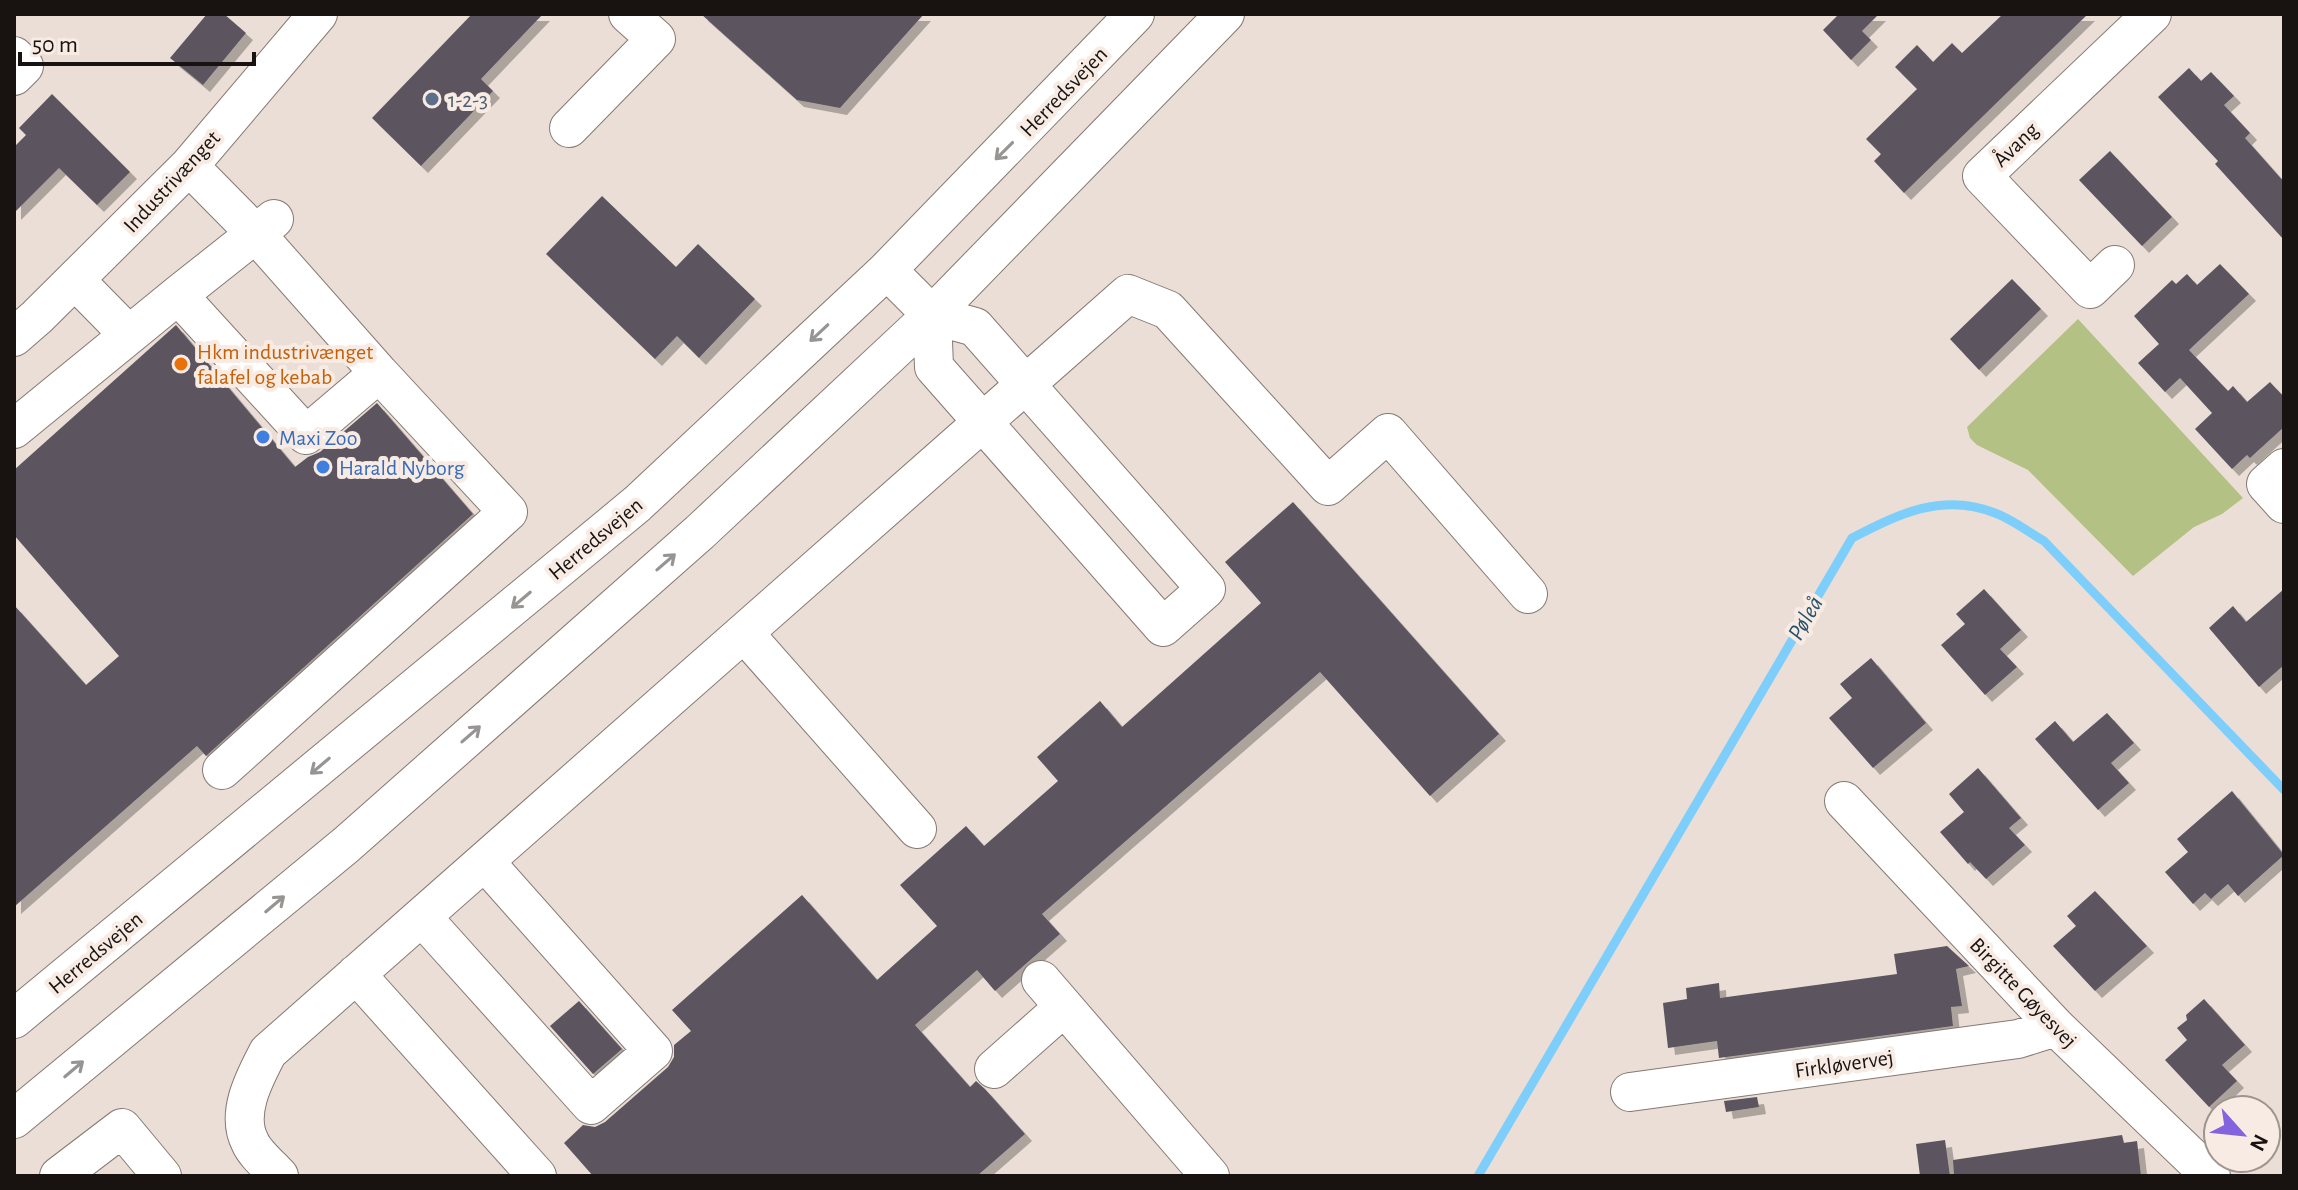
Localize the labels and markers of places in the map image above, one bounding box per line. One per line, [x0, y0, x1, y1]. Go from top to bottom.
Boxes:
place label: 1-2-3 [448, 89, 488, 111]
marker: 1-2-3 [423, 90, 441, 108]
place label: Hkm industrivænget falafel og kebab [197, 341, 373, 388]
marker: Hkm industrivænget falafel og kebab [172, 355, 190, 373]
place label: Maxi Zoo [279, 427, 357, 449]
marker: Maxi Zoo [254, 428, 272, 446]
place label: Harald Nyborg [339, 457, 465, 479]
marker: Harald Nyborg [314, 458, 332, 476]

